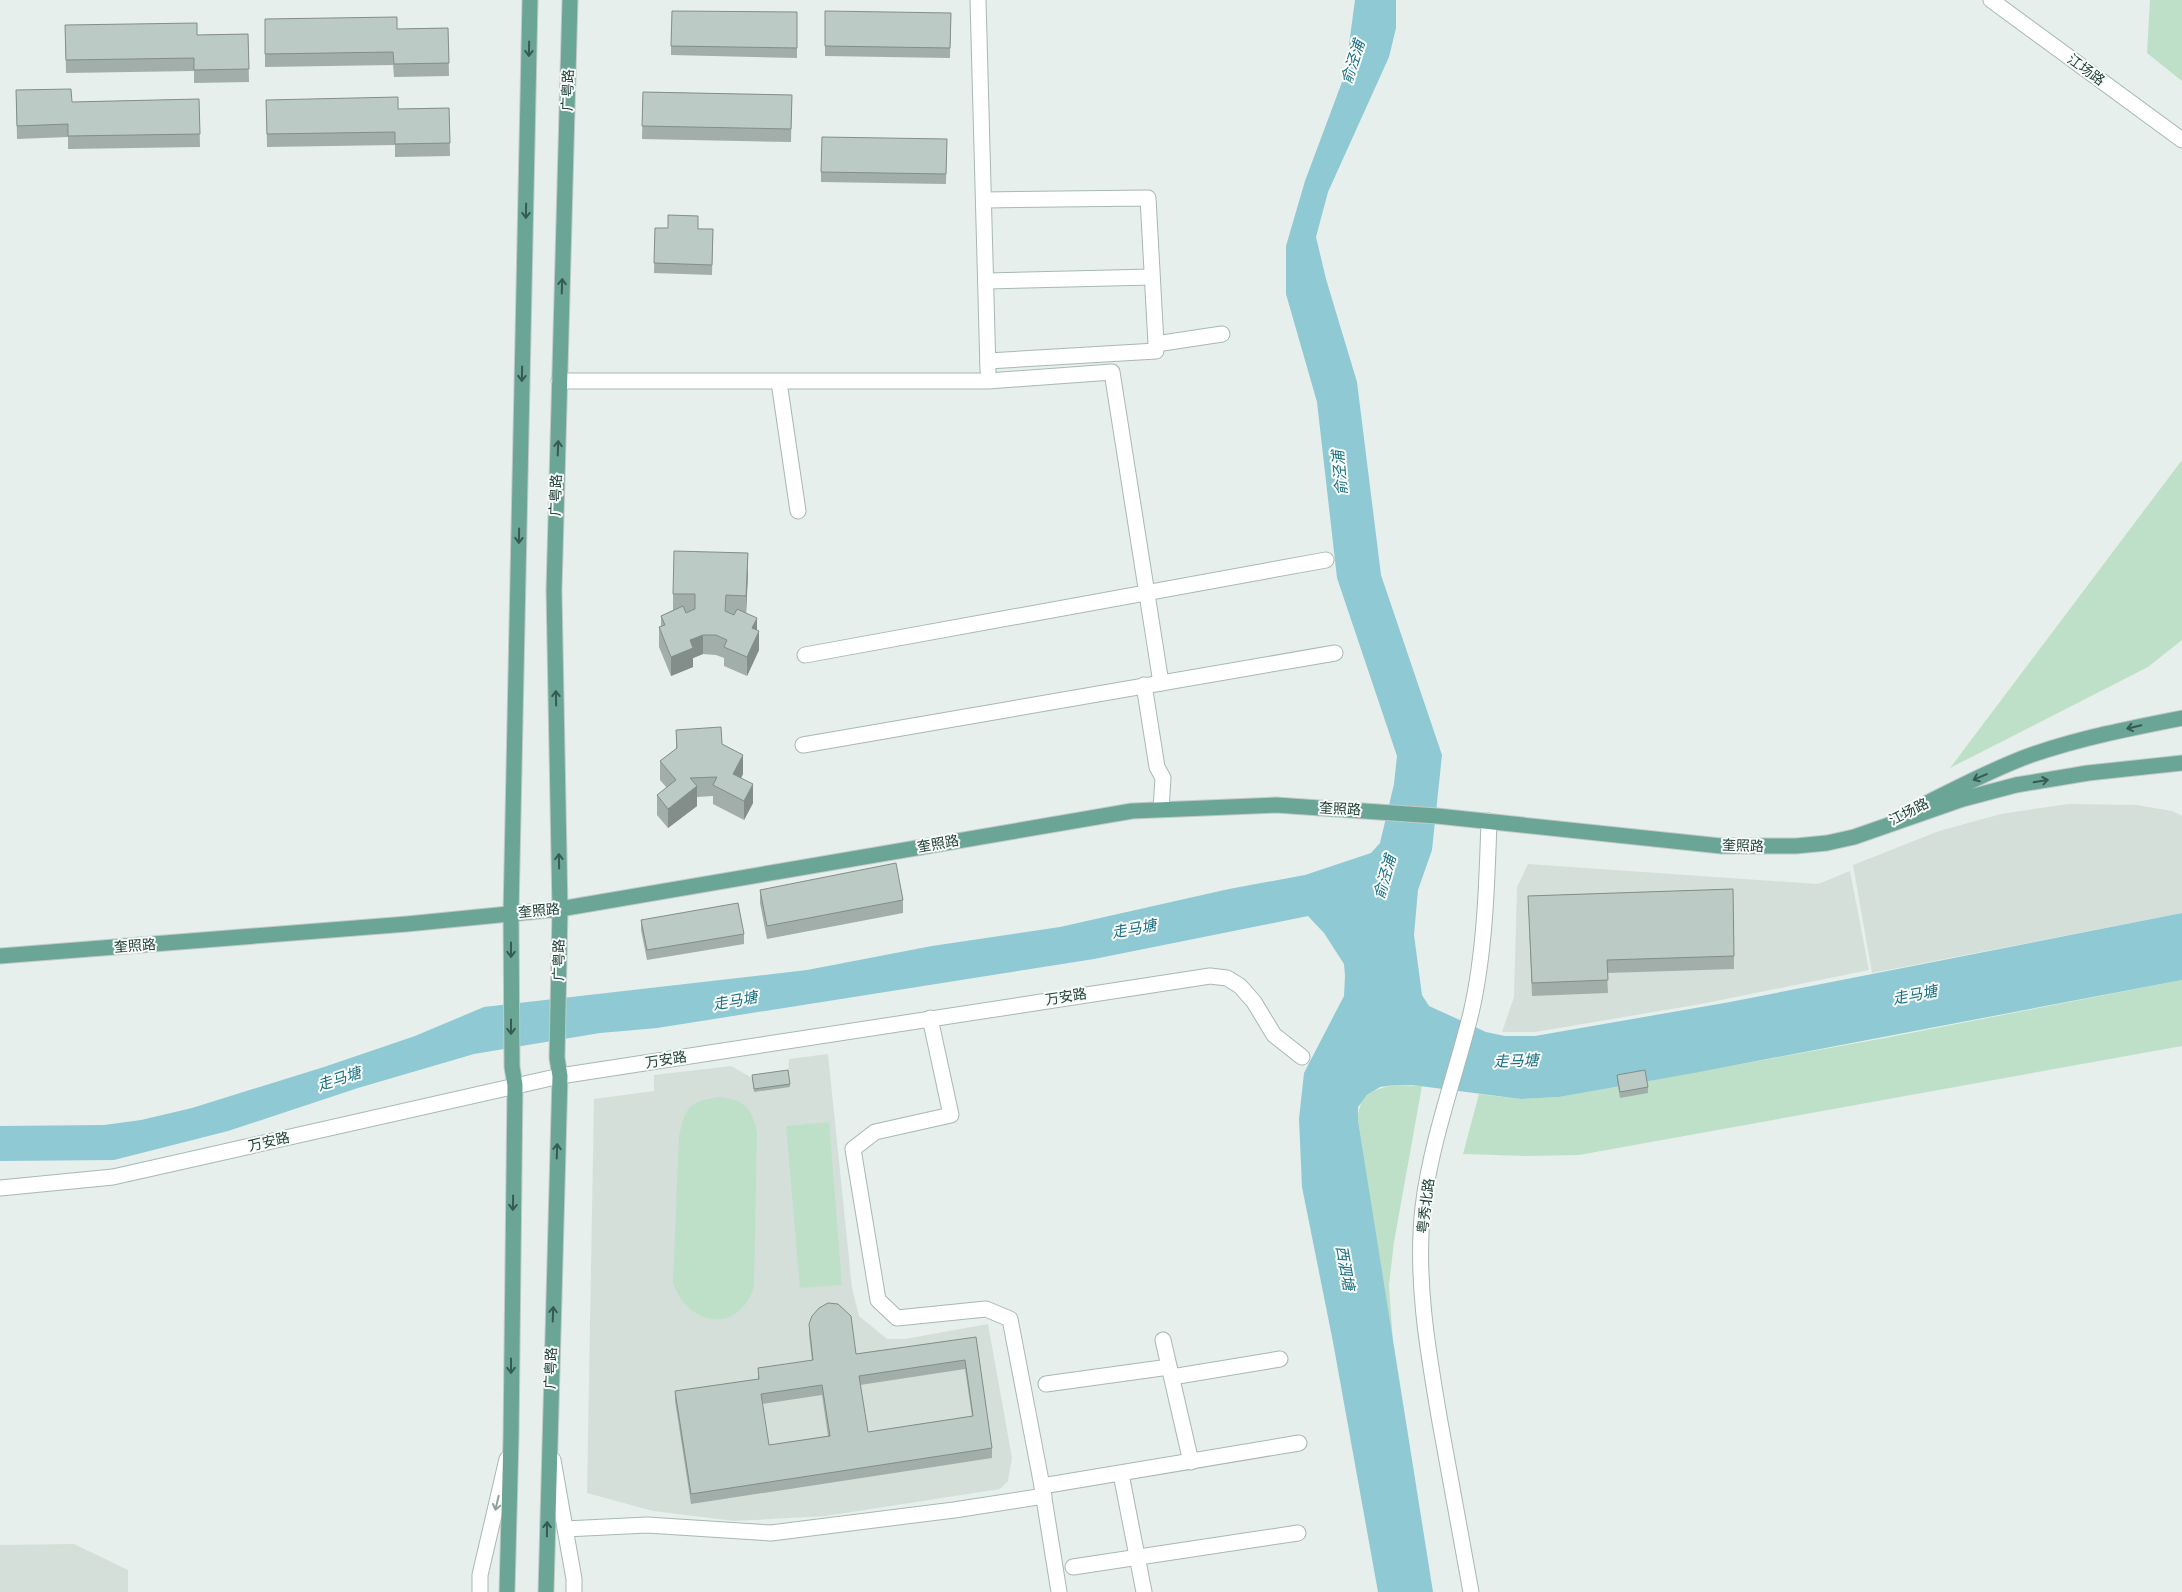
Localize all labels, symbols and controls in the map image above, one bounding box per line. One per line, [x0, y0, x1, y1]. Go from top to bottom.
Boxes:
water label: 俞泾浦 [1337, 36, 1369, 86]
one-way arrow [525, 40, 534, 56]
street label: 江场路 [2064, 51, 2108, 89]
street label: 广粤路 [559, 69, 577, 111]
one-way arrow [521, 202, 531, 219]
one-way arrow [557, 278, 567, 294]
one-way arrow [518, 365, 527, 381]
one-way arrow [553, 440, 562, 456]
water label: 俞泾浦 [1329, 448, 1351, 496]
street label: 广粤路 [547, 474, 565, 516]
one-way arrow [514, 528, 524, 544]
one-way arrow [551, 690, 561, 706]
one-way arrow [2127, 723, 2143, 733]
one-way arrow [1973, 773, 1988, 782]
one-way arrow [2032, 776, 2048, 786]
street label: 江场路 [1886, 795, 1932, 829]
street label: 奎照路 [1319, 799, 1361, 819]
street label: 奎照路 [916, 832, 960, 856]
street label: 奎照路 [1722, 837, 1764, 855]
water label: 俞泾浦 [1370, 851, 1400, 901]
one-way arrow [554, 853, 564, 869]
street label: 奎照路 [517, 901, 561, 921]
water label: 走马塘 [1110, 916, 1161, 942]
street label: 奎照路 [113, 936, 157, 956]
street label: 广粤路 [550, 939, 568, 981]
one-way arrow [506, 942, 516, 958]
water label: 走马塘 [1891, 981, 1942, 1008]
street label: 万安路 [1044, 985, 1088, 1009]
water label: 走马塘 [711, 988, 762, 1014]
one-way arrow [507, 1019, 516, 1035]
street label: 万安路 [644, 1048, 688, 1072]
water label: 走马塘 [1493, 1051, 1542, 1071]
water label: 走马塘 [315, 1063, 366, 1095]
street label: 万安路 [247, 1129, 291, 1155]
one-way arrow [553, 1144, 562, 1160]
street label: 粤秀北路 [1414, 1177, 1438, 1235]
one-way arrow [508, 1194, 518, 1211]
water label: 西泗塘 [1332, 1244, 1358, 1295]
one-way arrow [548, 1306, 558, 1322]
street label: 广粤路 [542, 1347, 560, 1389]
one-way arrow [506, 1357, 516, 1373]
one-way arrow [492, 1494, 501, 1510]
one-way arrow [543, 1521, 552, 1537]

